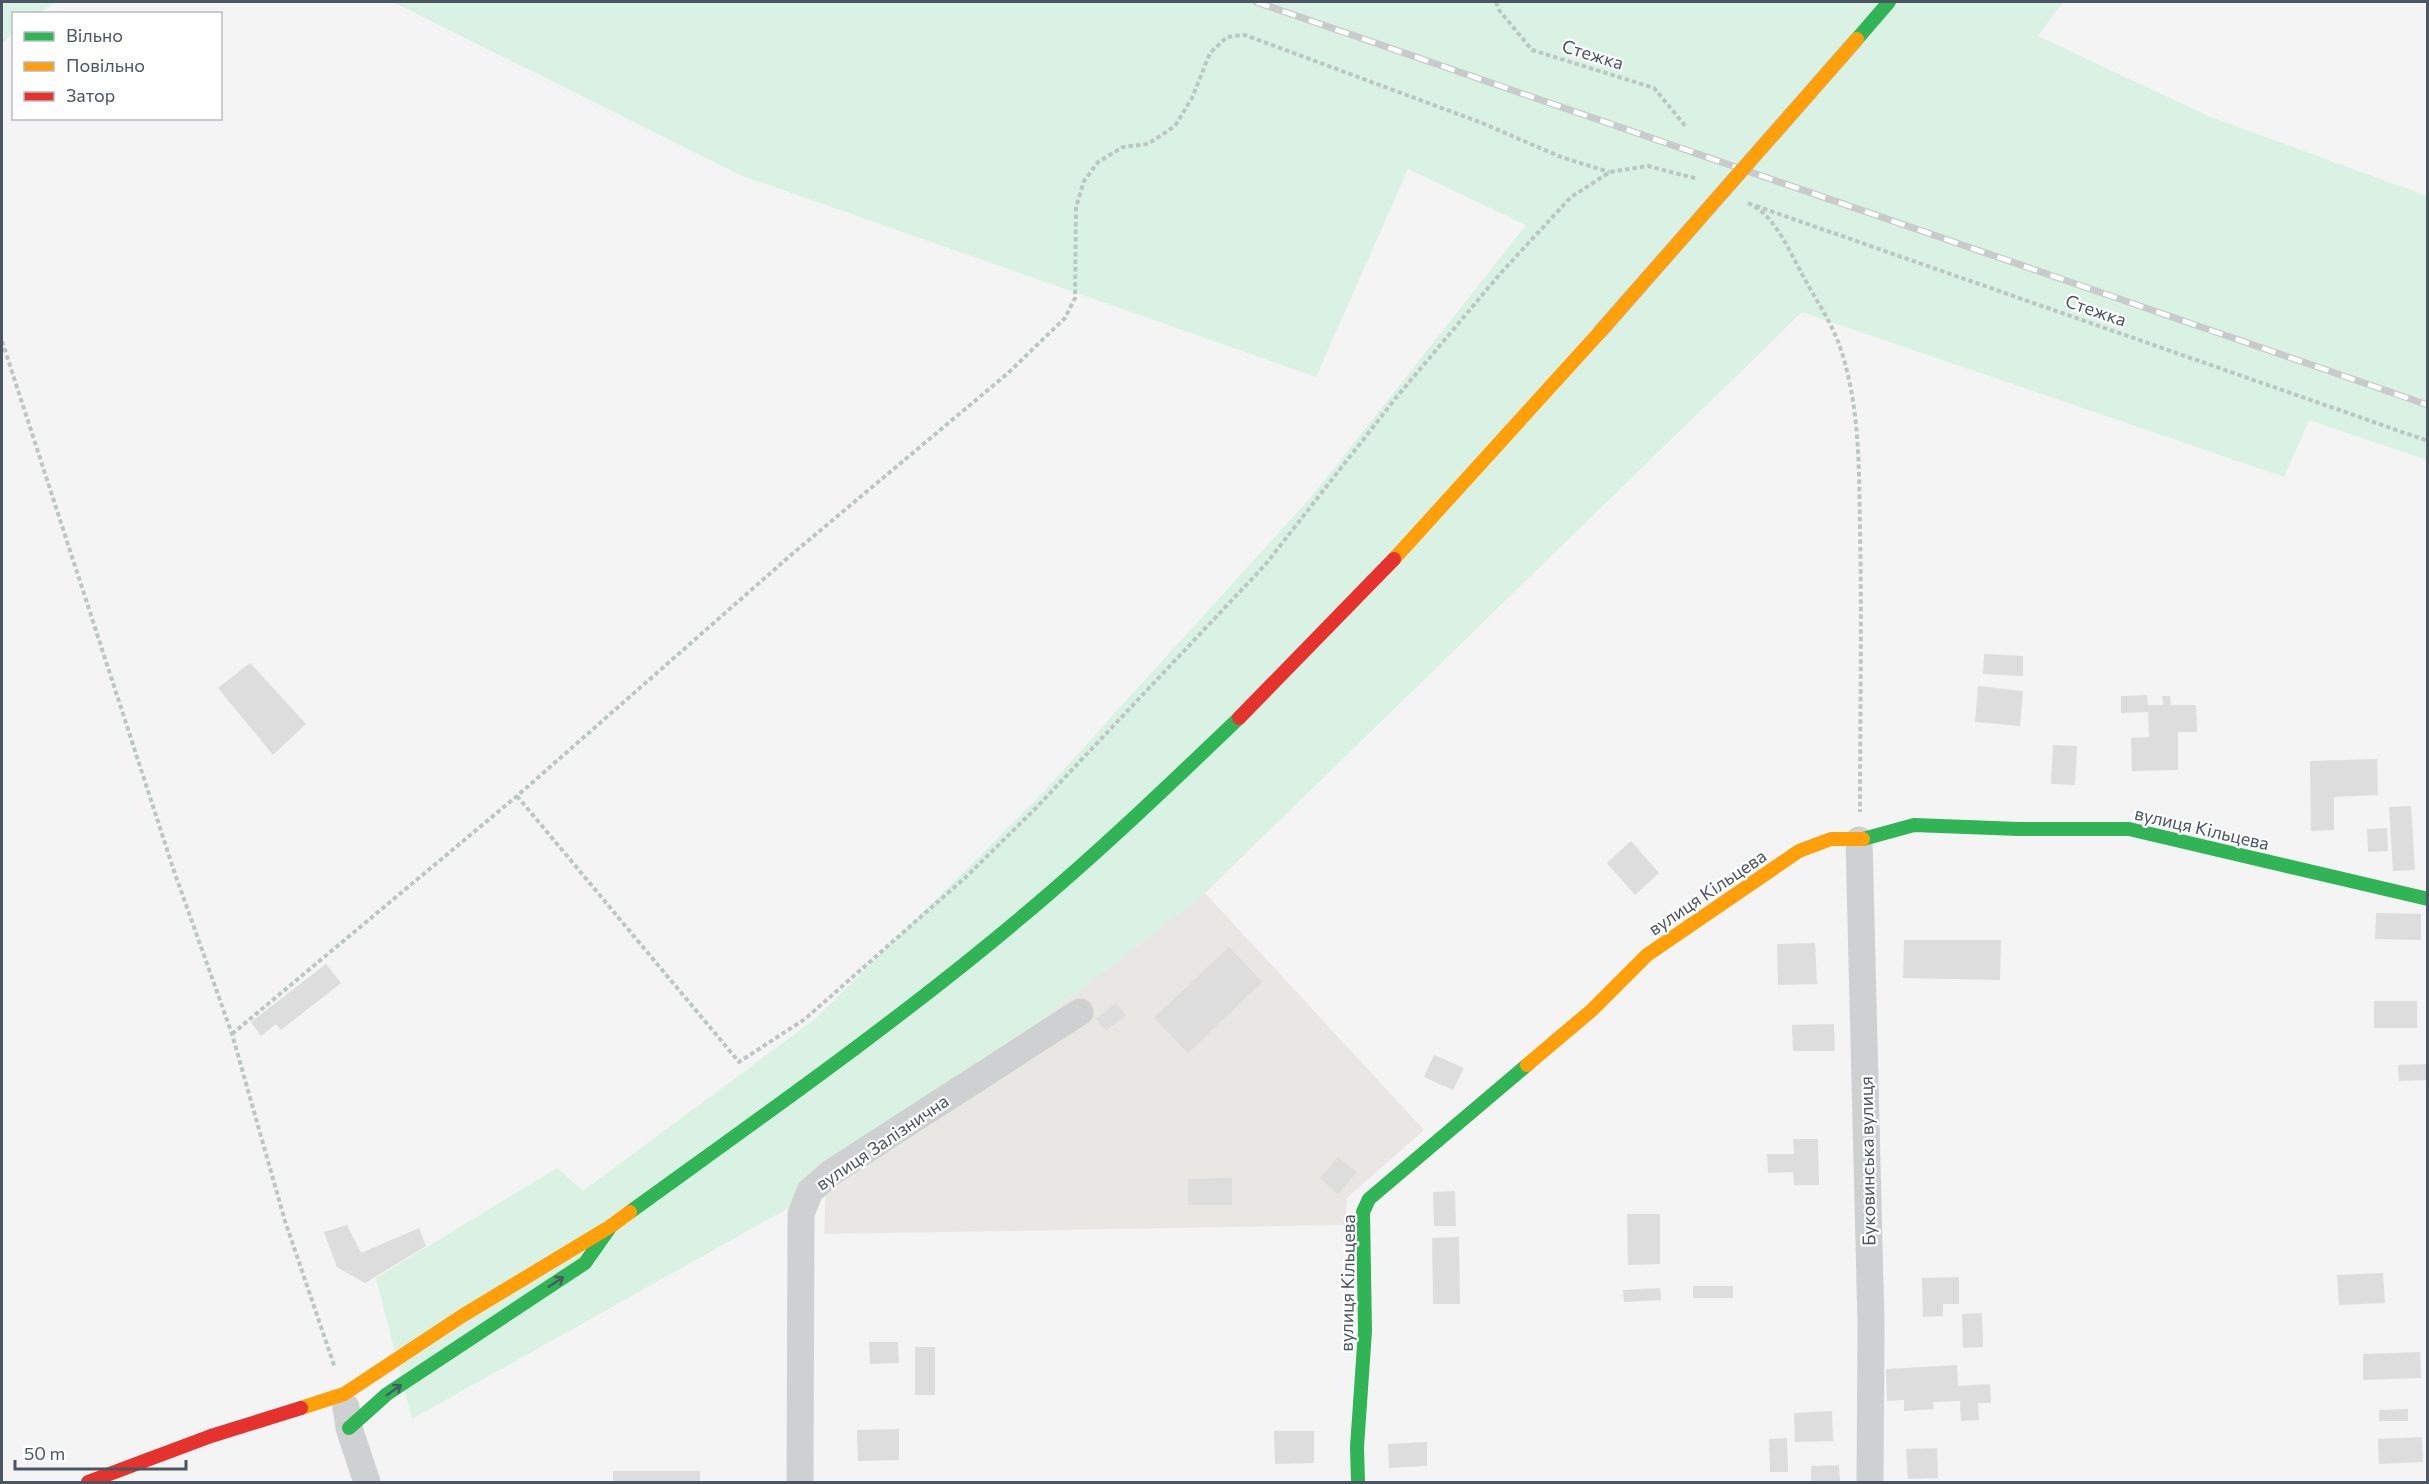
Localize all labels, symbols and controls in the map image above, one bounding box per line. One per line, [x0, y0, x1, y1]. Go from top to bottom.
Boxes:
legend [12, 12, 222, 120]
text: Вільно [66, 24, 123, 46]
street label: Стежка [1560, 34, 1626, 74]
text: Повільно [66, 54, 145, 76]
text: Затор [66, 84, 115, 106]
street label: Стежка [2063, 289, 2129, 331]
street label: вулиця Кільцева [2133, 802, 2271, 854]
street label: вулиця Кільцева [1644, 844, 1770, 940]
street label: Буковинська вулиця [1855, 1076, 1879, 1246]
street label: вулиця Залізнична [811, 1089, 953, 1195]
street label: вулиця Кільцева [1335, 1214, 1359, 1352]
one-way arrow [548, 1276, 564, 1288]
one-way arrow [385, 1384, 401, 1396]
scale bar [15, 1433, 186, 1471]
text: 50 m [24, 1442, 65, 1464]

